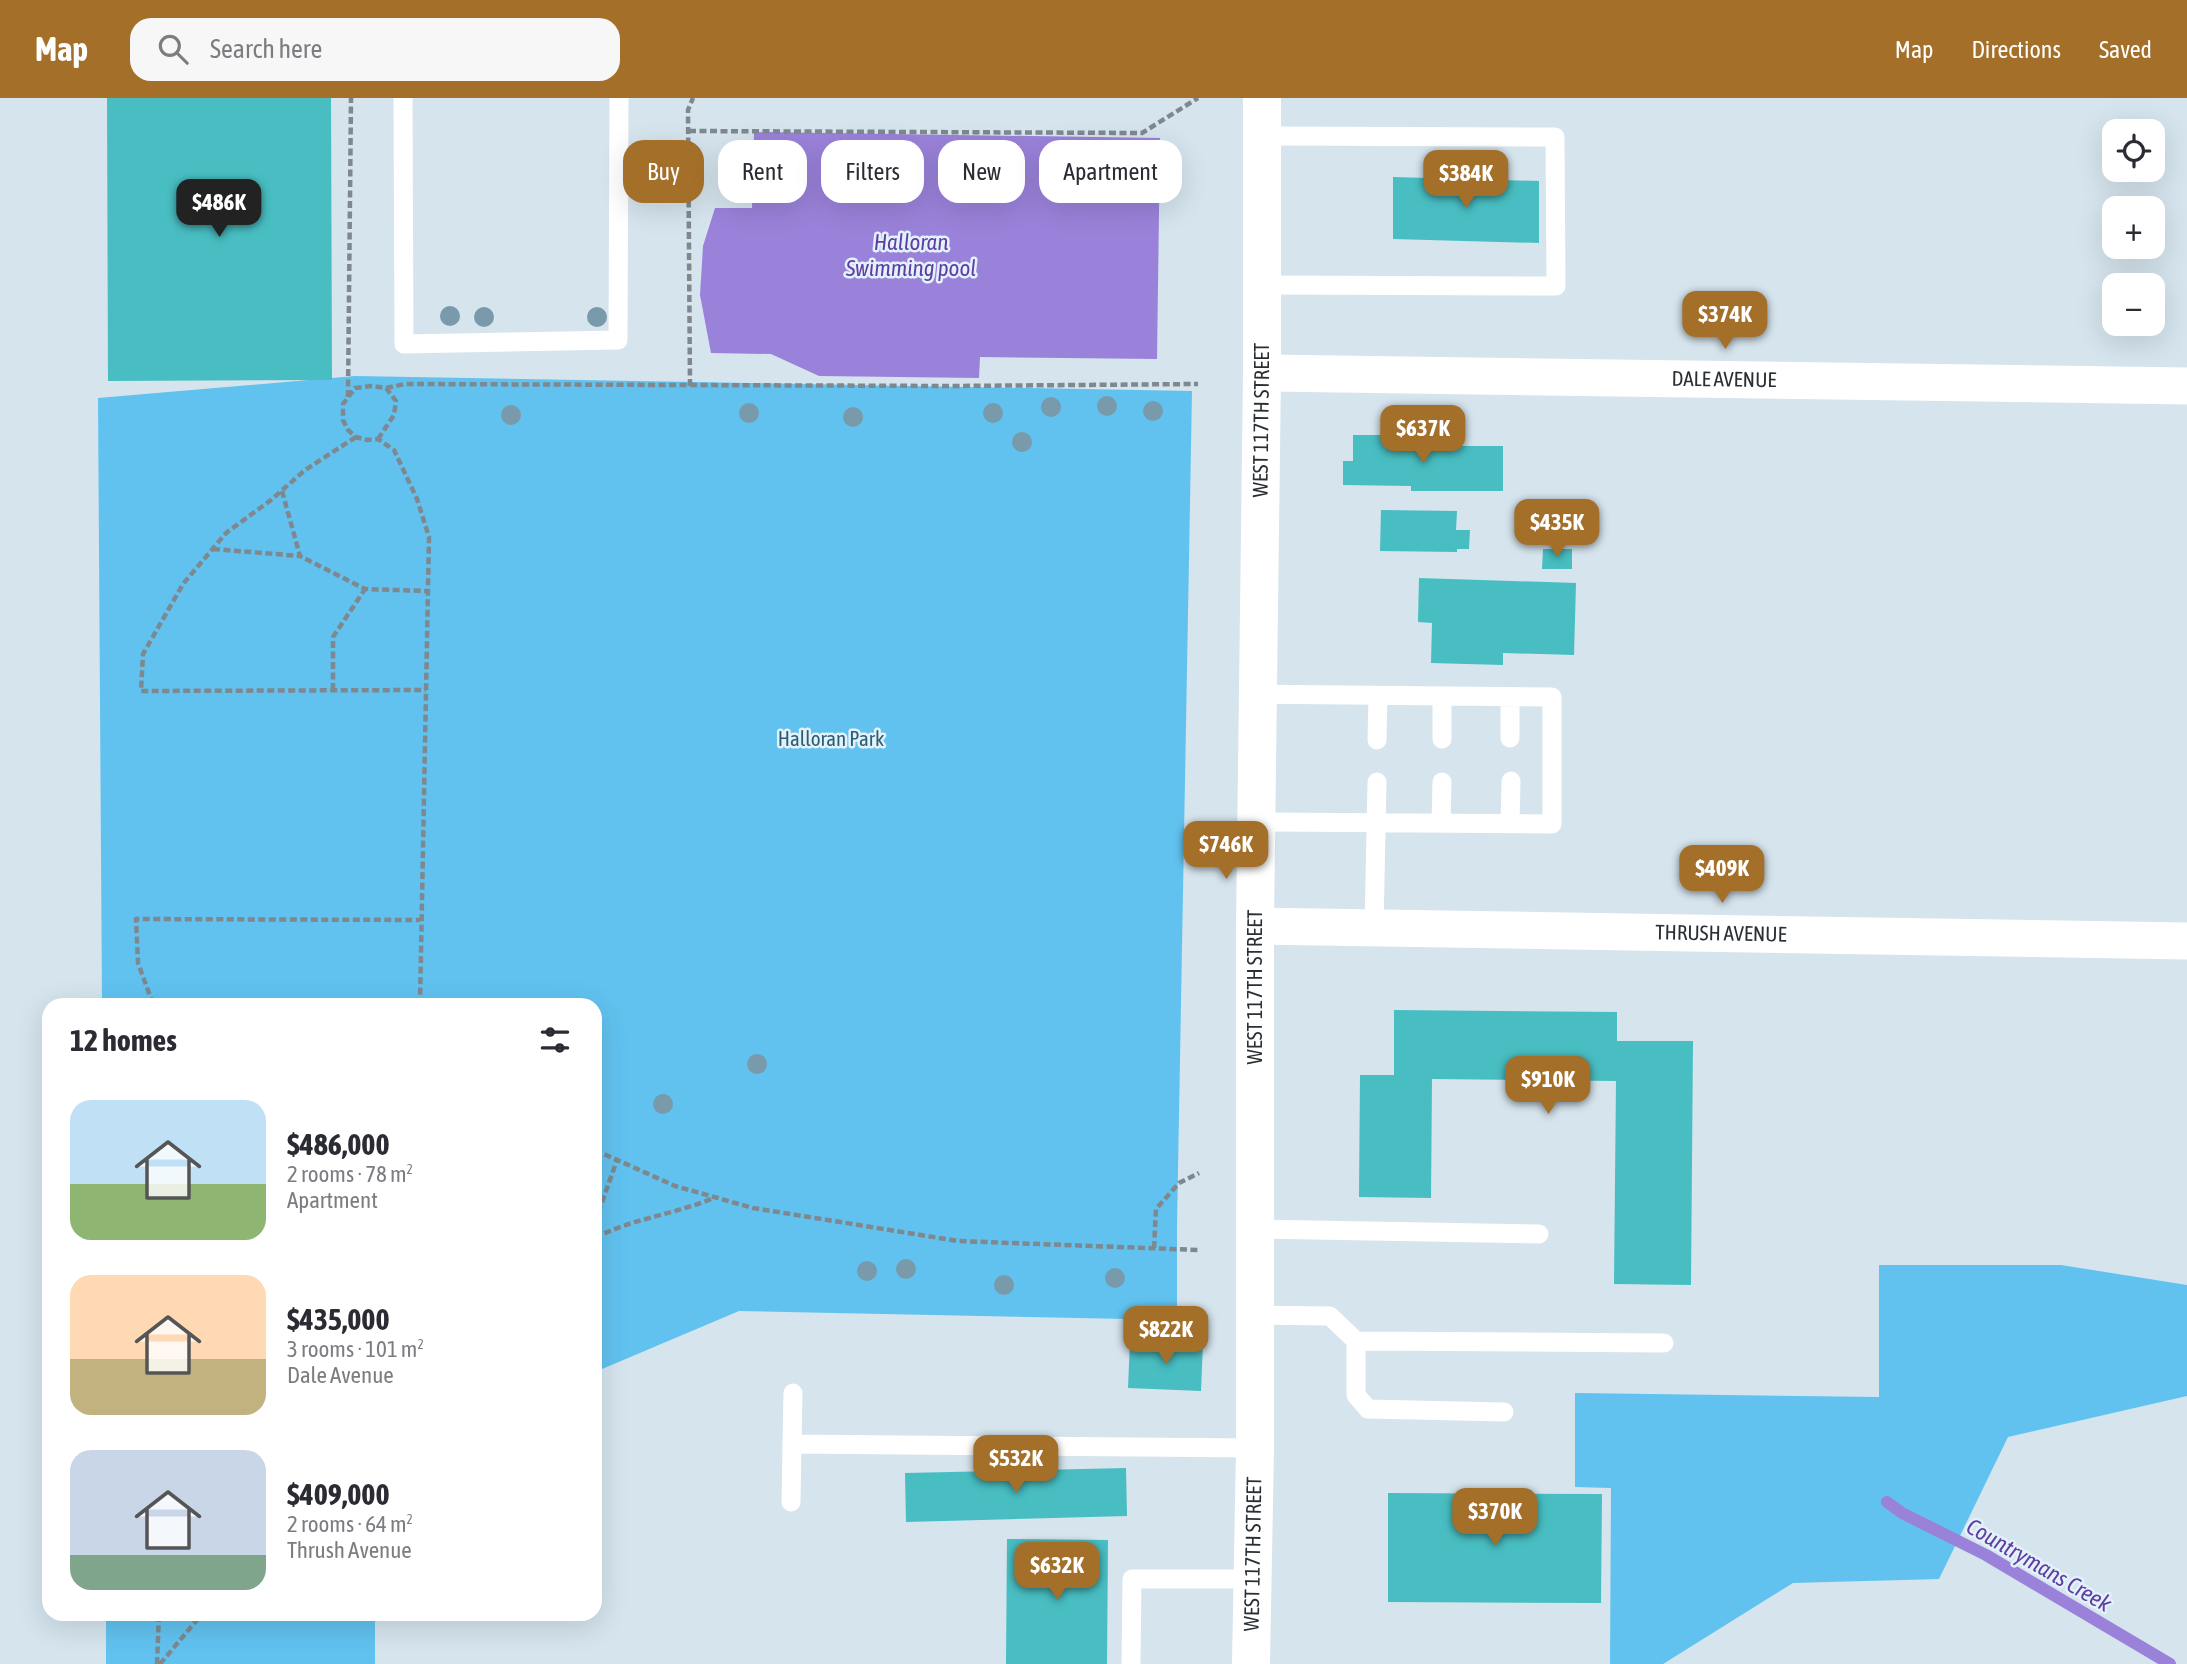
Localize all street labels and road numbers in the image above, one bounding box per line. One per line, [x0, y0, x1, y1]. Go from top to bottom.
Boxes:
street label: WEST 117TH STREET [1247, 343, 1273, 498]
street label: DALE AVENUE [1671, 366, 1777, 391]
street label: WEST 117TH STREET [1242, 909, 1266, 1064]
street label: THRUSH AVENUE [1655, 919, 1787, 946]
street label: WEST 117TH STREET [1239, 1476, 1265, 1632]

